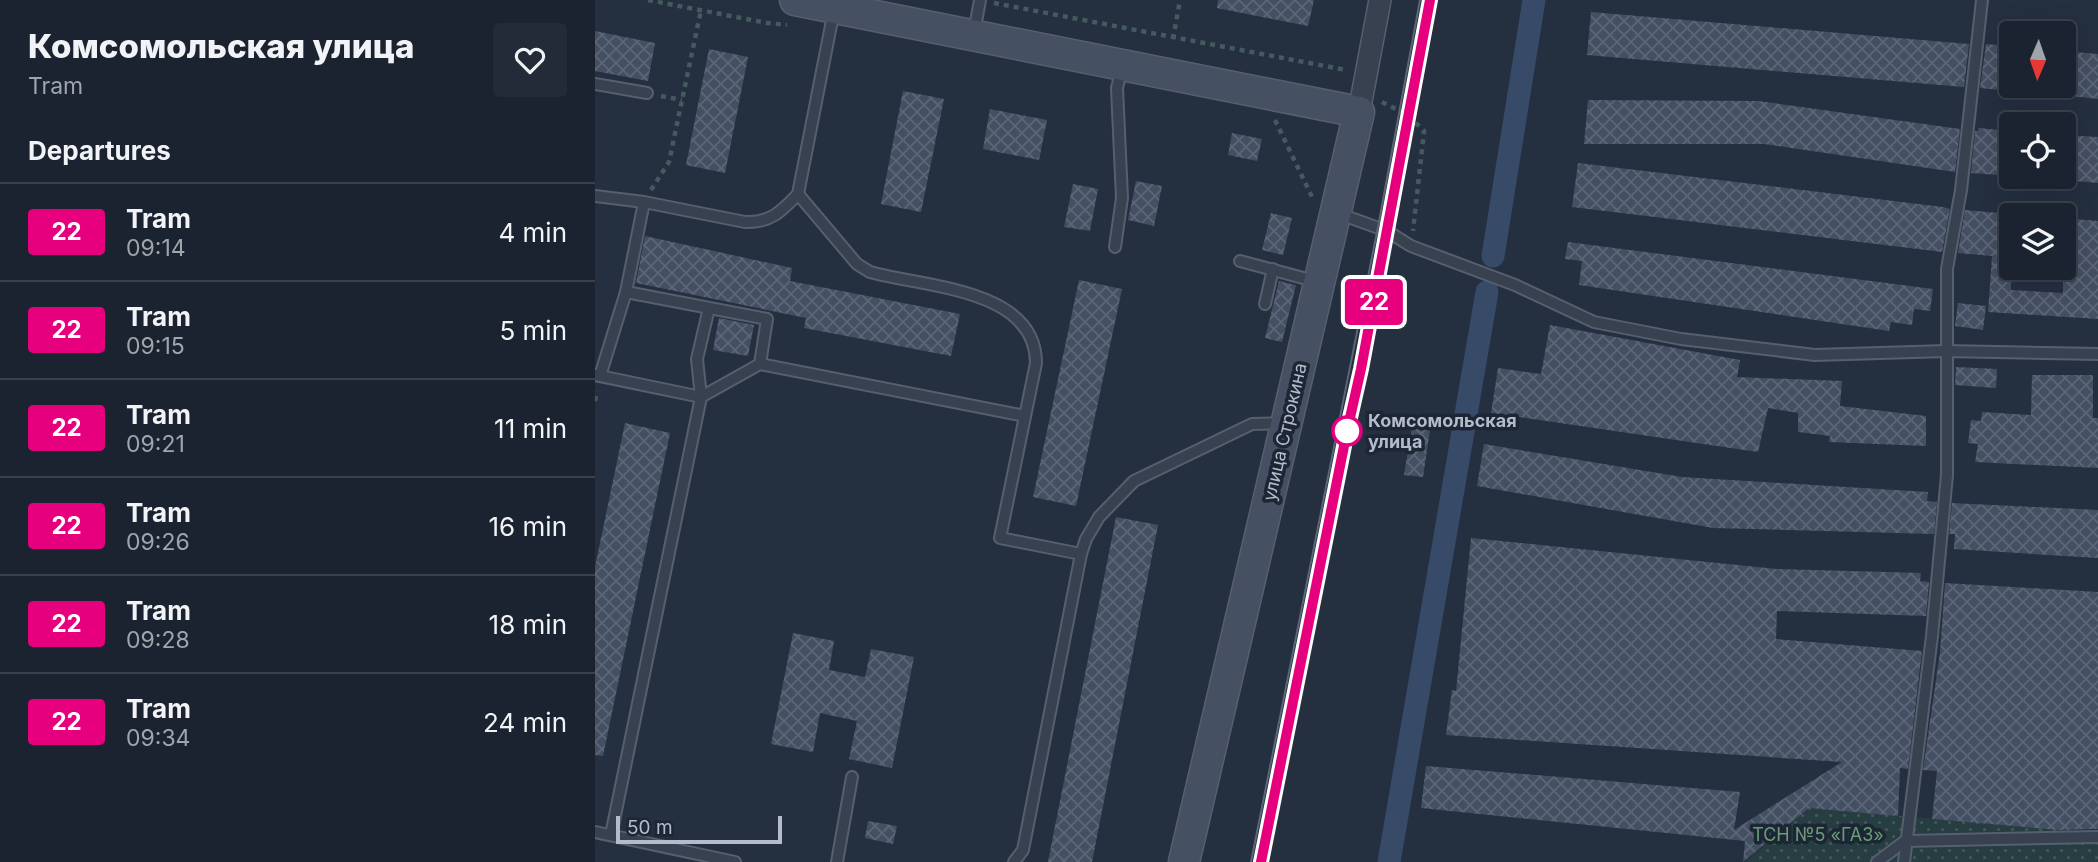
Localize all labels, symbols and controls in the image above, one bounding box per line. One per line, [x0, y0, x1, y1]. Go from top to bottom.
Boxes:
north arrow [1999, 21, 2075, 98]
map controls [1999, 21, 2076, 280]
button: heart [493, 23, 567, 97]
text: Комсомольская улица [28, 26, 415, 66]
text: Tram [28, 72, 83, 100]
button: locate [1999, 112, 2076, 189]
text: Departures [28, 135, 171, 166]
text: Tram [126, 203, 191, 234]
button: layers [1999, 203, 2076, 280]
text: 22 [51, 217, 82, 246]
text: 4 min [498, 217, 567, 248]
text: 09:14 [126, 234, 186, 262]
line badge: 22 [1343, 279, 1405, 325]
text: 22 [1359, 287, 1389, 316]
text: Tram [126, 301, 191, 332]
text: 22 [51, 315, 82, 344]
text: 5 min [499, 315, 567, 346]
text: 09:15 [126, 332, 185, 360]
street label: улица Строкина [1258, 361, 1311, 503]
text: Tram [126, 399, 191, 430]
place label: Комсомольская улица [1368, 410, 1517, 452]
text: 22 [51, 413, 82, 442]
text: 11 min [494, 413, 567, 444]
marker: Комсомольская улица [1332, 416, 1362, 446]
text: 09:21 [126, 430, 185, 458]
text: Tram [126, 497, 191, 528]
text: 22 [51, 511, 82, 540]
text: 16 min [489, 511, 567, 542]
text: 09:26 [126, 528, 190, 556]
text: Tram [126, 595, 191, 626]
text: 22 [51, 609, 82, 638]
text: 18 min [489, 609, 567, 640]
text: 09:28 [126, 626, 190, 654]
text: Tram [126, 693, 191, 724]
text: 22 [51, 707, 82, 736]
text: 24 min [483, 707, 567, 738]
text: 09:34 [126, 724, 190, 752]
scale bar [616, 813, 782, 845]
text: 50 m [627, 816, 673, 839]
park label: ТСН №5 «ГАЗ» [1752, 824, 1884, 845]

